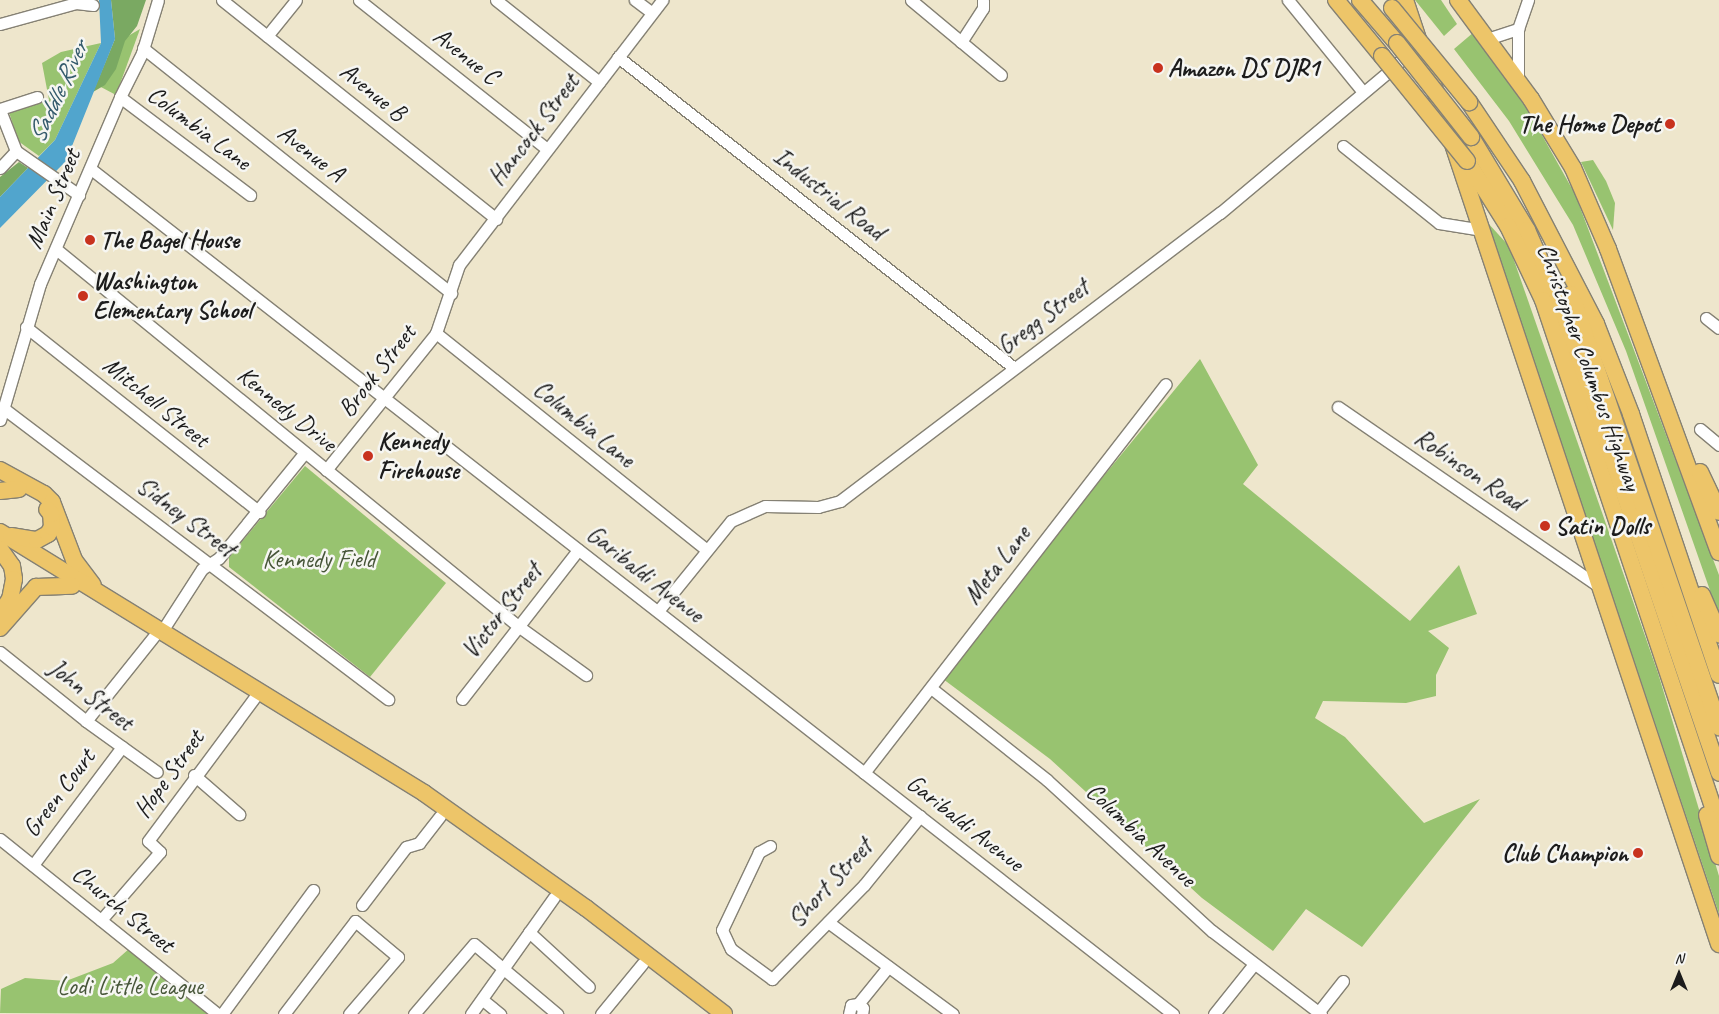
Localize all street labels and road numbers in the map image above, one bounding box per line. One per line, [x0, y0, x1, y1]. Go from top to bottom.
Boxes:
street label: Avenue C [427, 21, 505, 91]
street label: Avenue B [334, 56, 412, 128]
street label: Hancock Street [482, 68, 586, 192]
street label: Columbia Lane [141, 79, 257, 177]
street label: Avenue A [272, 118, 350, 188]
street label: Industrial Road [767, 141, 891, 247]
street label: Main Street [19, 145, 87, 253]
street label: Christopher Columbus Highway [1530, 239, 1648, 495]
street label: Gregg Street [991, 273, 1095, 361]
street label: Brook Street [332, 319, 422, 423]
street label: Mitchell Street [97, 350, 215, 454]
street label: Kennedy Drive [231, 360, 343, 458]
street label: Columbia Lane [527, 374, 641, 474]
street label: Robinson Road [1409, 423, 1529, 517]
street label: Sidney Street [131, 470, 241, 564]
street label: Garibaldi Avenue [581, 519, 709, 629]
street label: Meta Lane [957, 520, 1037, 610]
street label: Victor Street [456, 557, 548, 665]
street label: John Street [43, 653, 139, 737]
street label: Hope Street [127, 724, 211, 824]
street label: Green Court [16, 743, 102, 843]
street label: Garibaldi Avenue [901, 768, 1029, 878]
street label: Columbia Avenue [1080, 777, 1202, 893]
street label: Short Street [781, 832, 879, 934]
street label: Church Street [66, 859, 180, 959]

